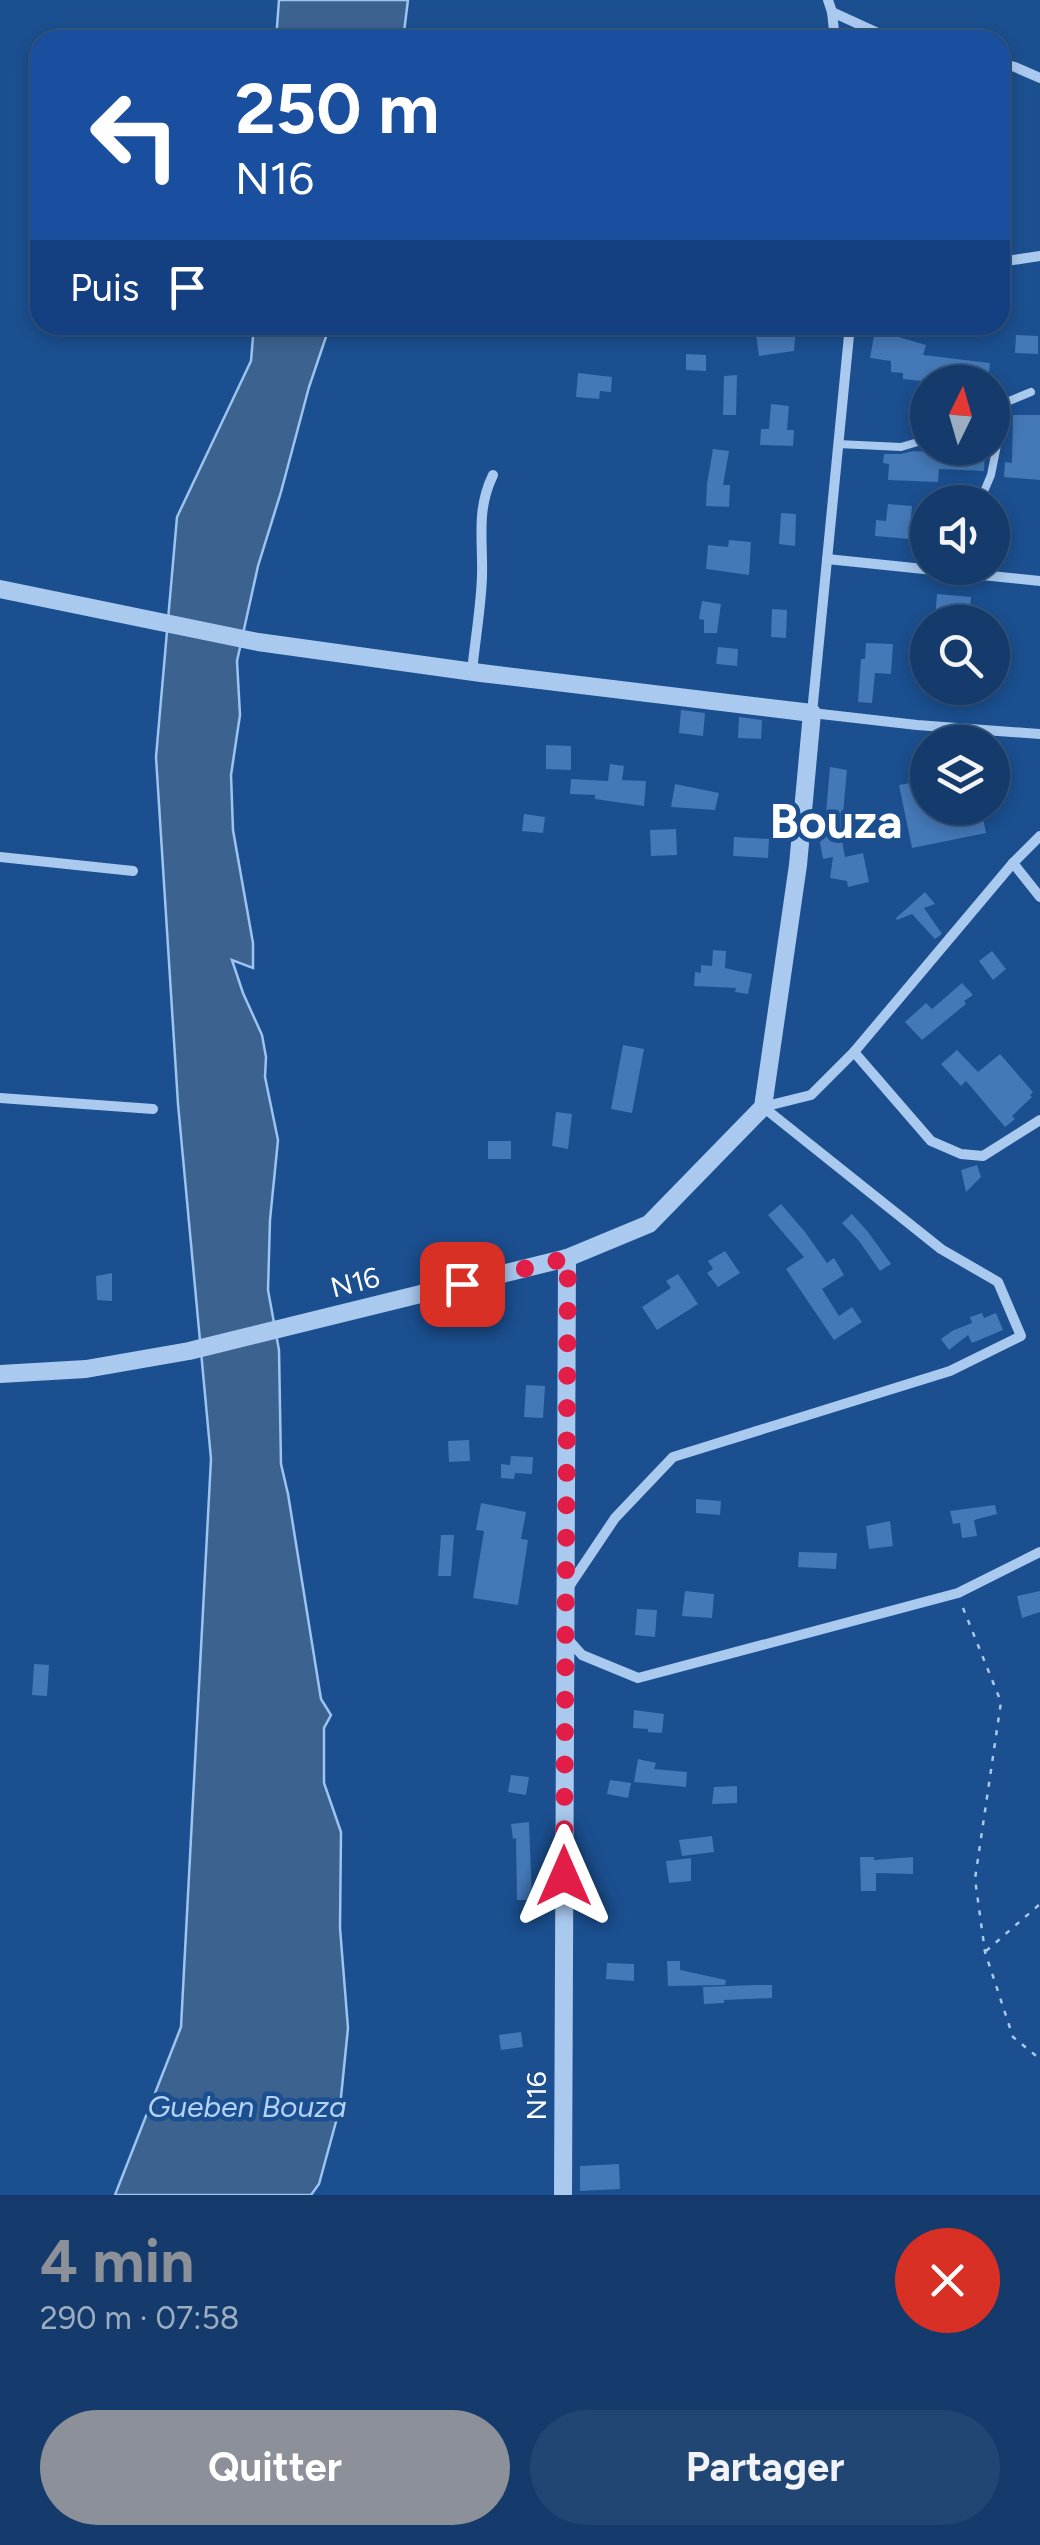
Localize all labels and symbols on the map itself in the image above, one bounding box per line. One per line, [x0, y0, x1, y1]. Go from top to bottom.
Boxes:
north arrow [910, 365, 1010, 465]
district label: Bouza [769, 792, 903, 850]
pin [420, 1242, 505, 1327]
street label: N16 [327, 1260, 383, 1304]
position arrow [512, 1824, 616, 1928]
street label: N16 [519, 2071, 553, 2121]
water label: Gueben Bouza [148, 2088, 347, 2125]

